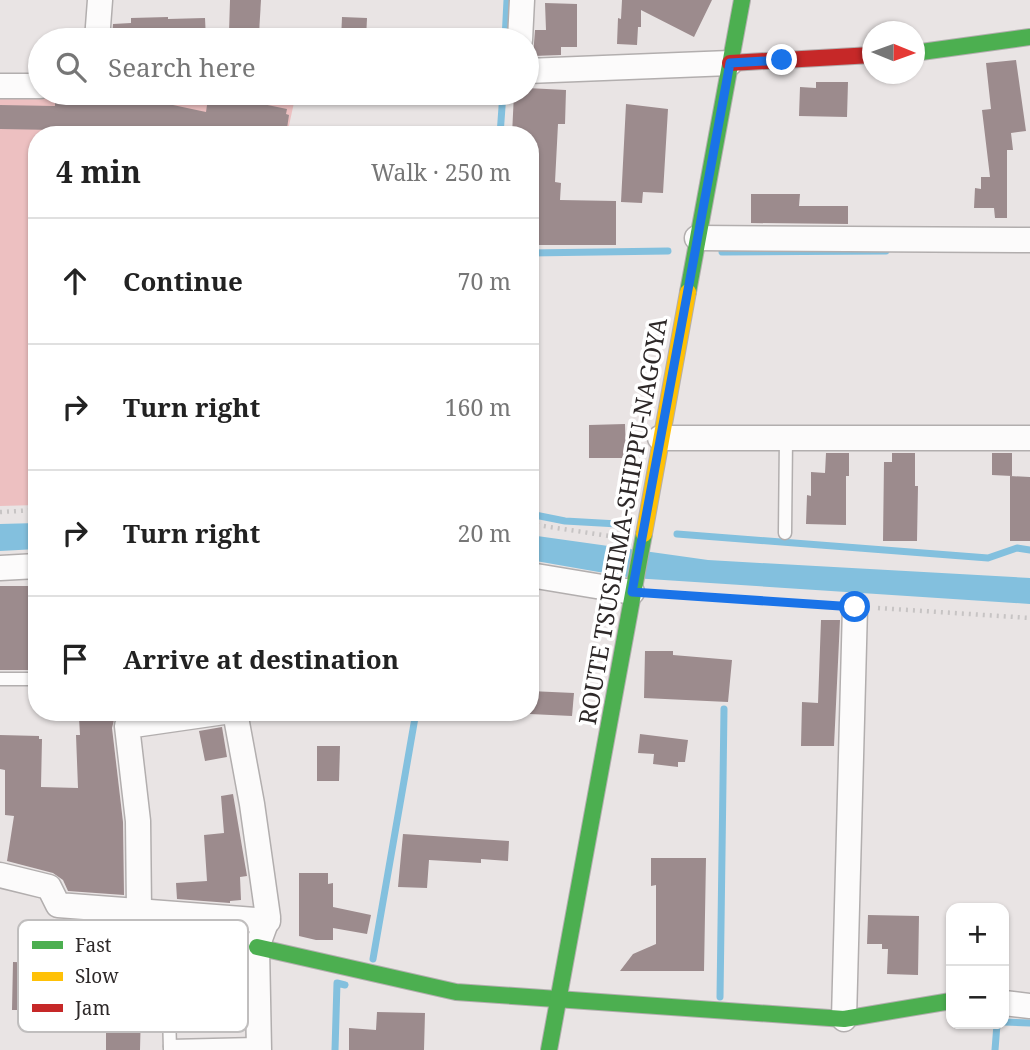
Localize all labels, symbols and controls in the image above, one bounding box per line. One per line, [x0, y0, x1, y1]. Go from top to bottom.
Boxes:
north arrow [862, 21, 925, 84]
search box [28, 28, 539, 105]
route end [766, 44, 797, 75]
icon: search [52, 48, 90, 86]
text: Search here [108, 49, 256, 85]
text: 4 min [56, 151, 141, 192]
text: Walk · 250 m [371, 156, 511, 188]
icon: ahead [56, 262, 94, 300]
text: Continue [123, 263, 243, 299]
text: 70 m [458, 265, 511, 297]
street label: ROUTE TSUSHIMA-SHIPPU-NAGOYA [570, 315, 674, 727]
icon: right [56, 388, 94, 426]
text: Turn right [123, 389, 260, 425]
text: 160 m [445, 391, 511, 423]
icon: right [56, 514, 94, 552]
text: Turn right [123, 515, 260, 551]
text: 20 m [458, 517, 511, 549]
route start [839, 591, 870, 622]
icon: arrive [56, 640, 94, 678]
text: Arrive at destination [123, 641, 399, 677]
map controls [946, 903, 1009, 1029]
button: + [946, 903, 1009, 966]
legend [18, 920, 248, 1032]
text: Fast [75, 932, 112, 958]
text: Slow [75, 963, 119, 989]
button: − [946, 966, 1009, 1029]
text: Jam [74, 995, 110, 1021]

